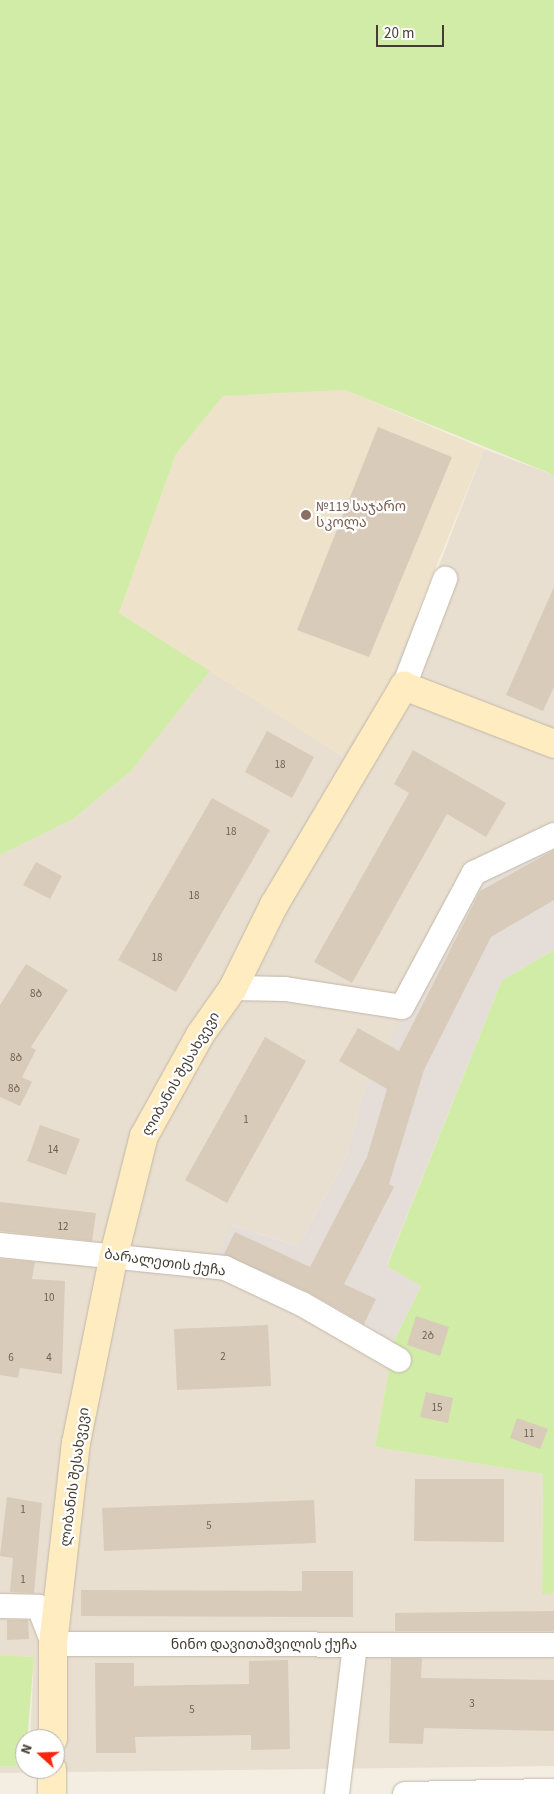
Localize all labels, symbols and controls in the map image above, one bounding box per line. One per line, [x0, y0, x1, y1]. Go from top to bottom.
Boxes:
scale bar [379, 15, 446, 47]
text: 20 m [384, 23, 414, 44]
place label: №119 საჯარო სკოლა [316, 499, 406, 532]
marker: №119 საჯარო სკოლა [300, 509, 312, 521]
house number: 18 [275, 758, 285, 772]
house number: 18 [226, 825, 236, 839]
house number: 18 [189, 889, 199, 903]
house number: 18 [152, 951, 162, 965]
house number: 8ბ [30, 987, 42, 1001]
street label: ლიბანის შესახვევი [139, 1009, 223, 1139]
house number: 8ბ [10, 1051, 22, 1065]
house number: 8ბ [8, 1082, 20, 1096]
house number: 1 [243, 1113, 249, 1127]
house number: 14 [48, 1143, 58, 1157]
house number: 12 [58, 1220, 68, 1234]
street label: ბარალეთის ქუჩა [103, 1246, 227, 1280]
house number: 10 [44, 1291, 54, 1305]
house number: 2ბ [422, 1329, 434, 1343]
house number: 2 [220, 1350, 226, 1364]
house number: 6 [8, 1351, 14, 1365]
house number: 4 [46, 1351, 52, 1365]
house number: 15 [432, 1401, 442, 1415]
street label: ლიბანის შესახვევი [57, 1406, 93, 1548]
house number: 11 [524, 1427, 534, 1441]
house number: 1 [20, 1503, 26, 1517]
house number: 5 [206, 1519, 212, 1533]
house number: 1 [20, 1573, 26, 1587]
street label: ნინო დავითაშვილის ქუჩა [171, 1637, 357, 1653]
house number: 3 [469, 1697, 475, 1711]
house number: 5 [189, 1703, 195, 1717]
north arrow [15, 1729, 65, 1779]
text: N [16, 1741, 38, 1757]

